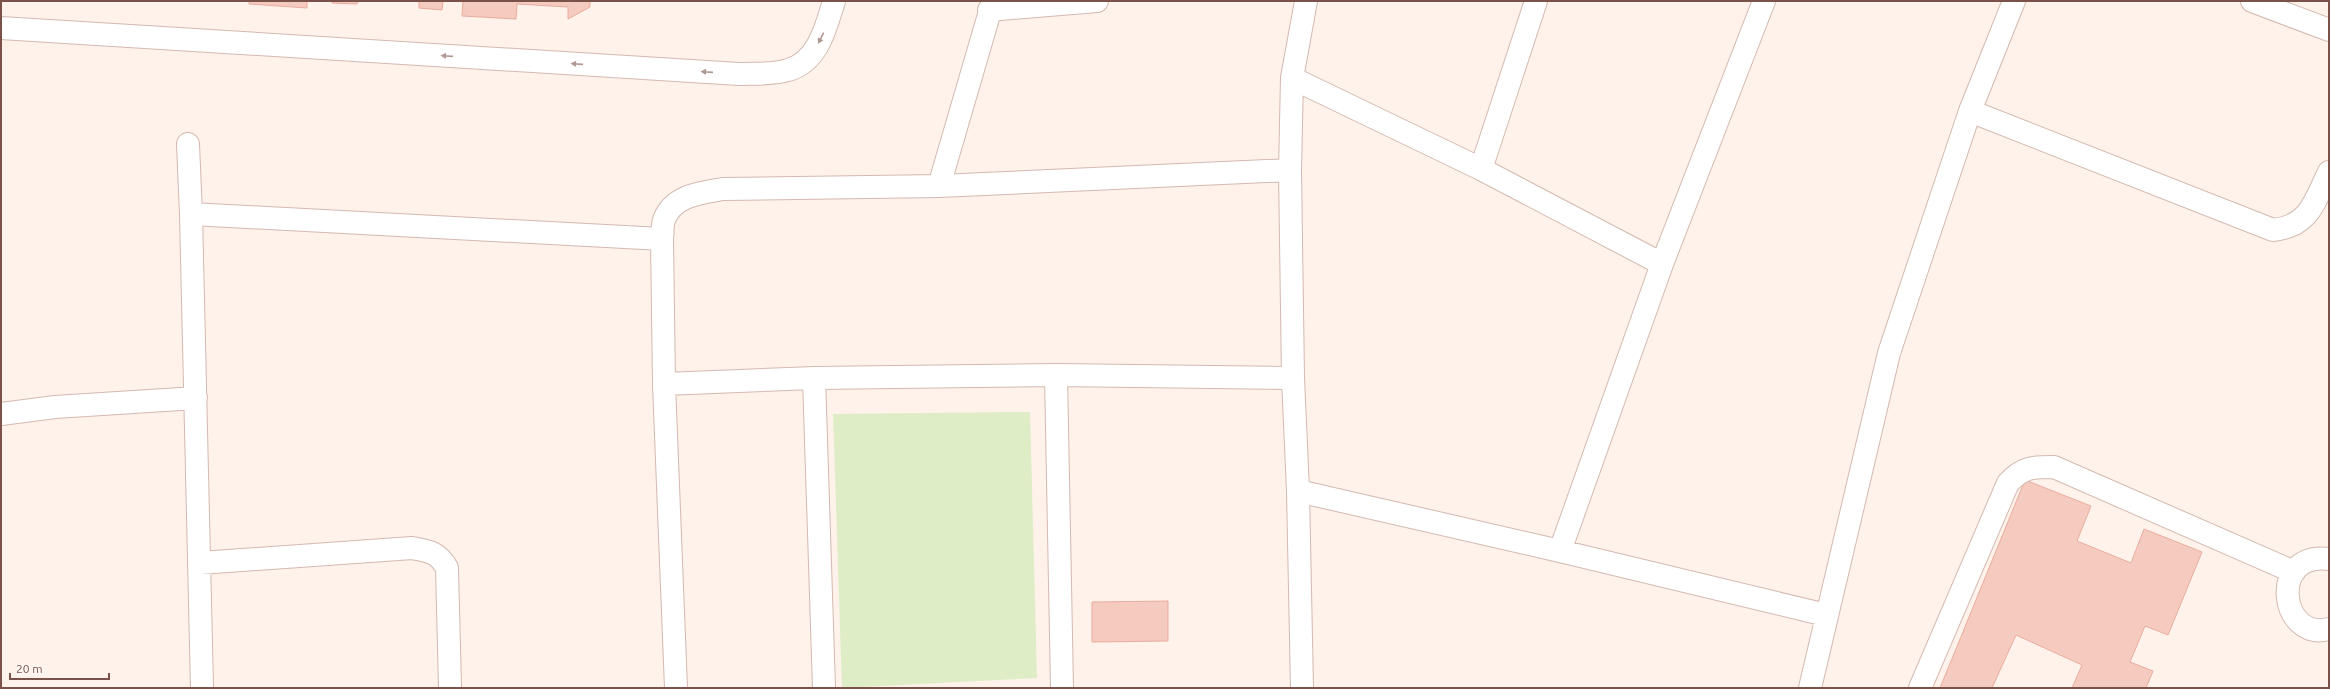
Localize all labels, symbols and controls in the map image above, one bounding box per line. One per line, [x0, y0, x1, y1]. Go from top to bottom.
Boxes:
one-way arrow [818, 32, 824, 43]
one-way arrow [441, 52, 453, 59]
one-way arrow [571, 60, 583, 67]
one-way arrow [701, 68, 713, 75]
scale bar [10, 655, 109, 681]
text: 20 m [16, 662, 43, 675]

